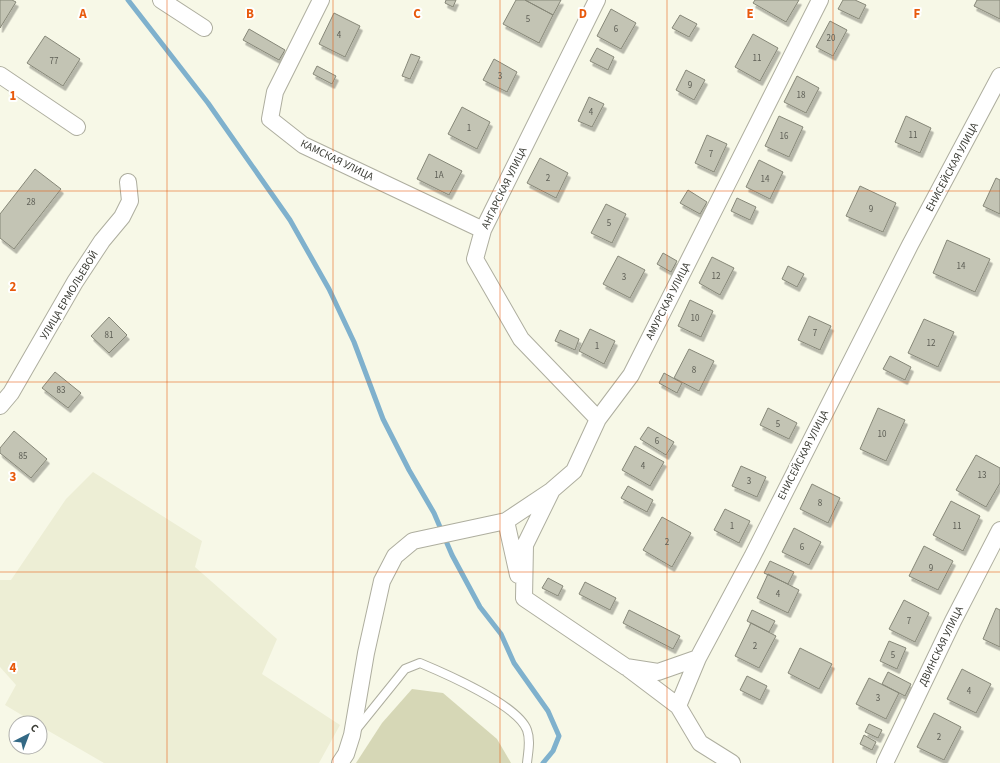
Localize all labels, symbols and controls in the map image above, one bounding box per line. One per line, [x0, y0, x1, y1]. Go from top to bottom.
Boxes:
text: A [78, 5, 87, 23]
text: B [246, 5, 254, 23]
text: C [413, 5, 421, 23]
text: D [579, 5, 587, 23]
text: E [746, 5, 754, 23]
text: F [914, 5, 921, 23]
house number: 5 [526, 13, 531, 26]
house number: 6 [614, 23, 619, 36]
house number: 4 [337, 29, 342, 42]
house number: 20 [827, 32, 836, 45]
house number: 11 [753, 52, 761, 65]
house number: 77 [50, 55, 59, 68]
house number: 3 [498, 70, 503, 83]
house number: 9 [688, 79, 693, 92]
text: 1 [10, 87, 17, 105]
house number: 18 [797, 89, 806, 102]
house number: 4 [589, 106, 594, 119]
street label: ЕНИСЕЙСКАЯ УЛИЦА [922, 120, 982, 214]
house number: 1 [467, 122, 471, 135]
house number: 11 [909, 129, 917, 142]
house number: 16 [780, 130, 789, 143]
street label: КАМСКАЯ УЛИЦА [298, 136, 376, 184]
street label: АНГАРСКАЯ УЛИЦА [478, 144, 530, 232]
house number: 7 [709, 148, 714, 161]
house number: 1А [434, 169, 444, 182]
house number: 2 [546, 172, 551, 185]
house number: 14 [761, 173, 770, 186]
house number: 28 [27, 196, 36, 209]
house number: 9 [869, 203, 874, 216]
house number: 5 [607, 217, 612, 230]
street label: УЛИЦА ЕРМОЛЬЕВОЙ [36, 248, 102, 342]
street label: АМУРСКАЯ УЛИЦА [642, 260, 694, 342]
house number: 14 [957, 260, 966, 273]
house number: 12 [712, 270, 721, 283]
house number: 3 [622, 271, 627, 284]
text: 2 [10, 278, 17, 296]
house number: 10 [691, 312, 700, 325]
house number: 7 [813, 327, 818, 340]
house number: 81 [105, 329, 113, 342]
house number: 12 [927, 337, 936, 350]
house number: 1 [595, 340, 599, 353]
house number: 8 [692, 364, 697, 377]
house number: 83 [57, 384, 66, 397]
street label: ЕНИСЕЙСКАЯ УЛИЦА [774, 408, 832, 502]
house number: 5 [776, 418, 781, 431]
house number: 10 [878, 428, 887, 441]
house number: 6 [655, 435, 660, 448]
house number: 85 [19, 450, 28, 463]
house number: 4 [641, 460, 646, 473]
text: 3 [10, 468, 17, 486]
house number: 13 [978, 469, 987, 482]
house number: 3 [747, 475, 752, 488]
house number: 8 [818, 497, 823, 510]
house number: 1 [730, 520, 734, 533]
house number: 11 [953, 520, 961, 533]
house number: 2 [665, 536, 670, 549]
house number: 6 [800, 541, 805, 554]
house number: 9 [929, 562, 934, 575]
house number: 4 [776, 588, 781, 601]
street label: ДВИНСКАЯ УЛИЦА [915, 604, 967, 688]
house number: 7 [907, 615, 912, 628]
house number: 2 [753, 640, 758, 653]
house number: 5 [891, 649, 896, 662]
text: 4 [10, 659, 17, 677]
house number: 4 [967, 685, 972, 698]
house number: 3 [876, 692, 881, 705]
north arrow [8, 715, 48, 755]
text: С [27, 720, 42, 736]
house number: 2 [937, 731, 942, 744]

